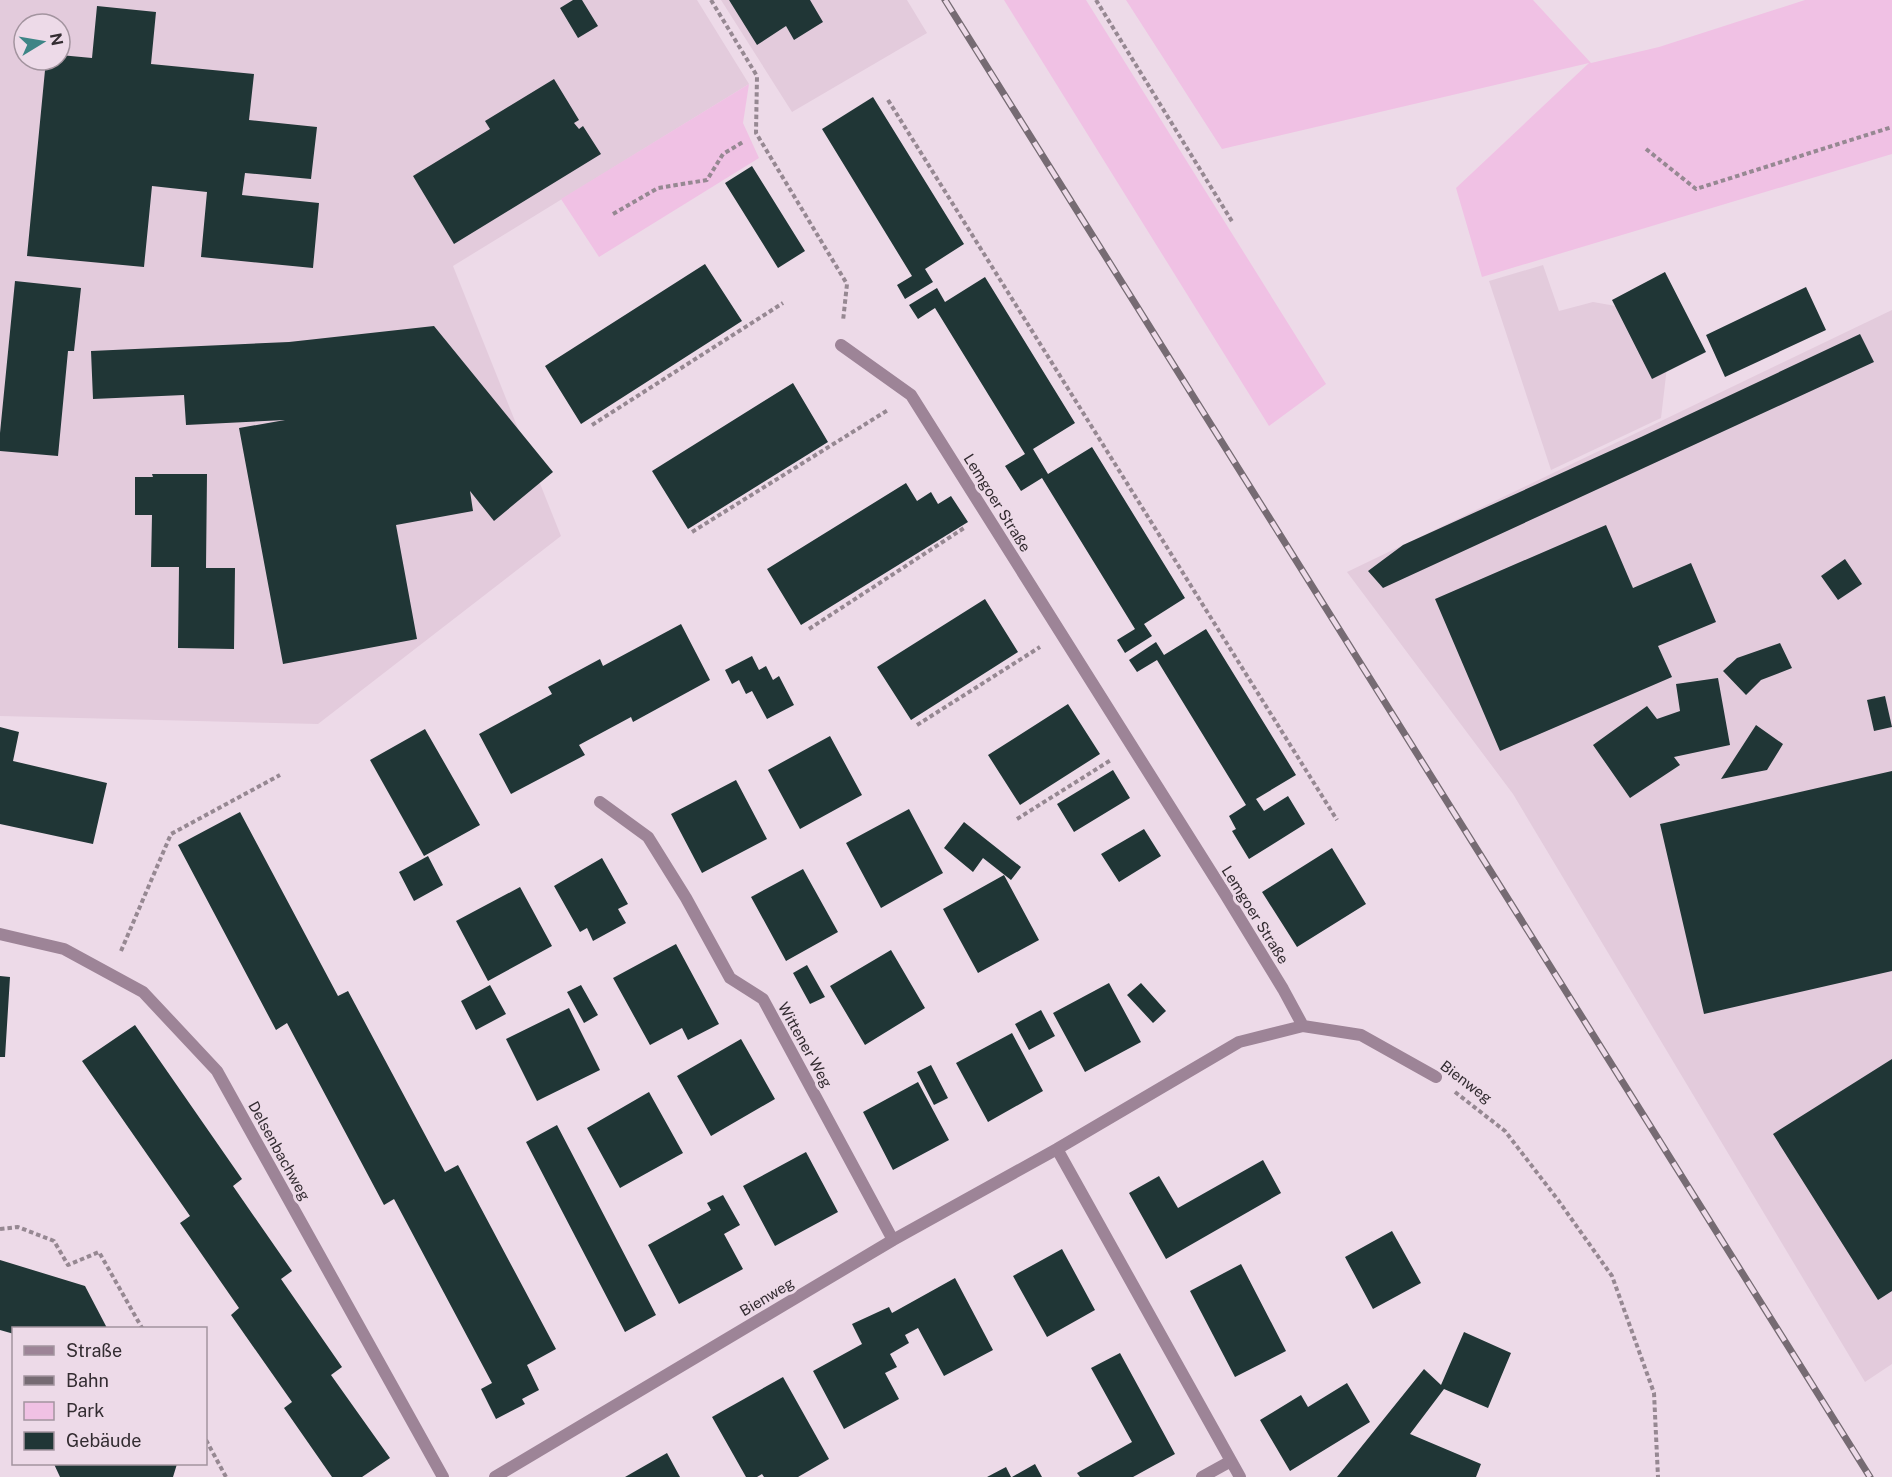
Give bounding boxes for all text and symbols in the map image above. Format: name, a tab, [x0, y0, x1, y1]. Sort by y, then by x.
north arrow	[12, 12, 72, 72]
text: N	[46, 31, 67, 47]
street label: Lemgoer Straße	[960, 451, 1034, 555]
street label: Lemgoer Straße	[1218, 863, 1292, 967]
street label: Wittener Weg	[775, 999, 836, 1090]
street label: Bienweg	[1437, 1057, 1495, 1106]
street label: Delsenbachweg	[245, 1098, 314, 1203]
street label: Bienweg	[737, 1274, 797, 1319]
legend	[12, 1327, 207, 1465]
text: Straße	[66, 1340, 122, 1361]
text: Bahn	[66, 1370, 109, 1391]
text: Park	[66, 1400, 104, 1421]
text: Gebäude	[66, 1430, 141, 1451]

